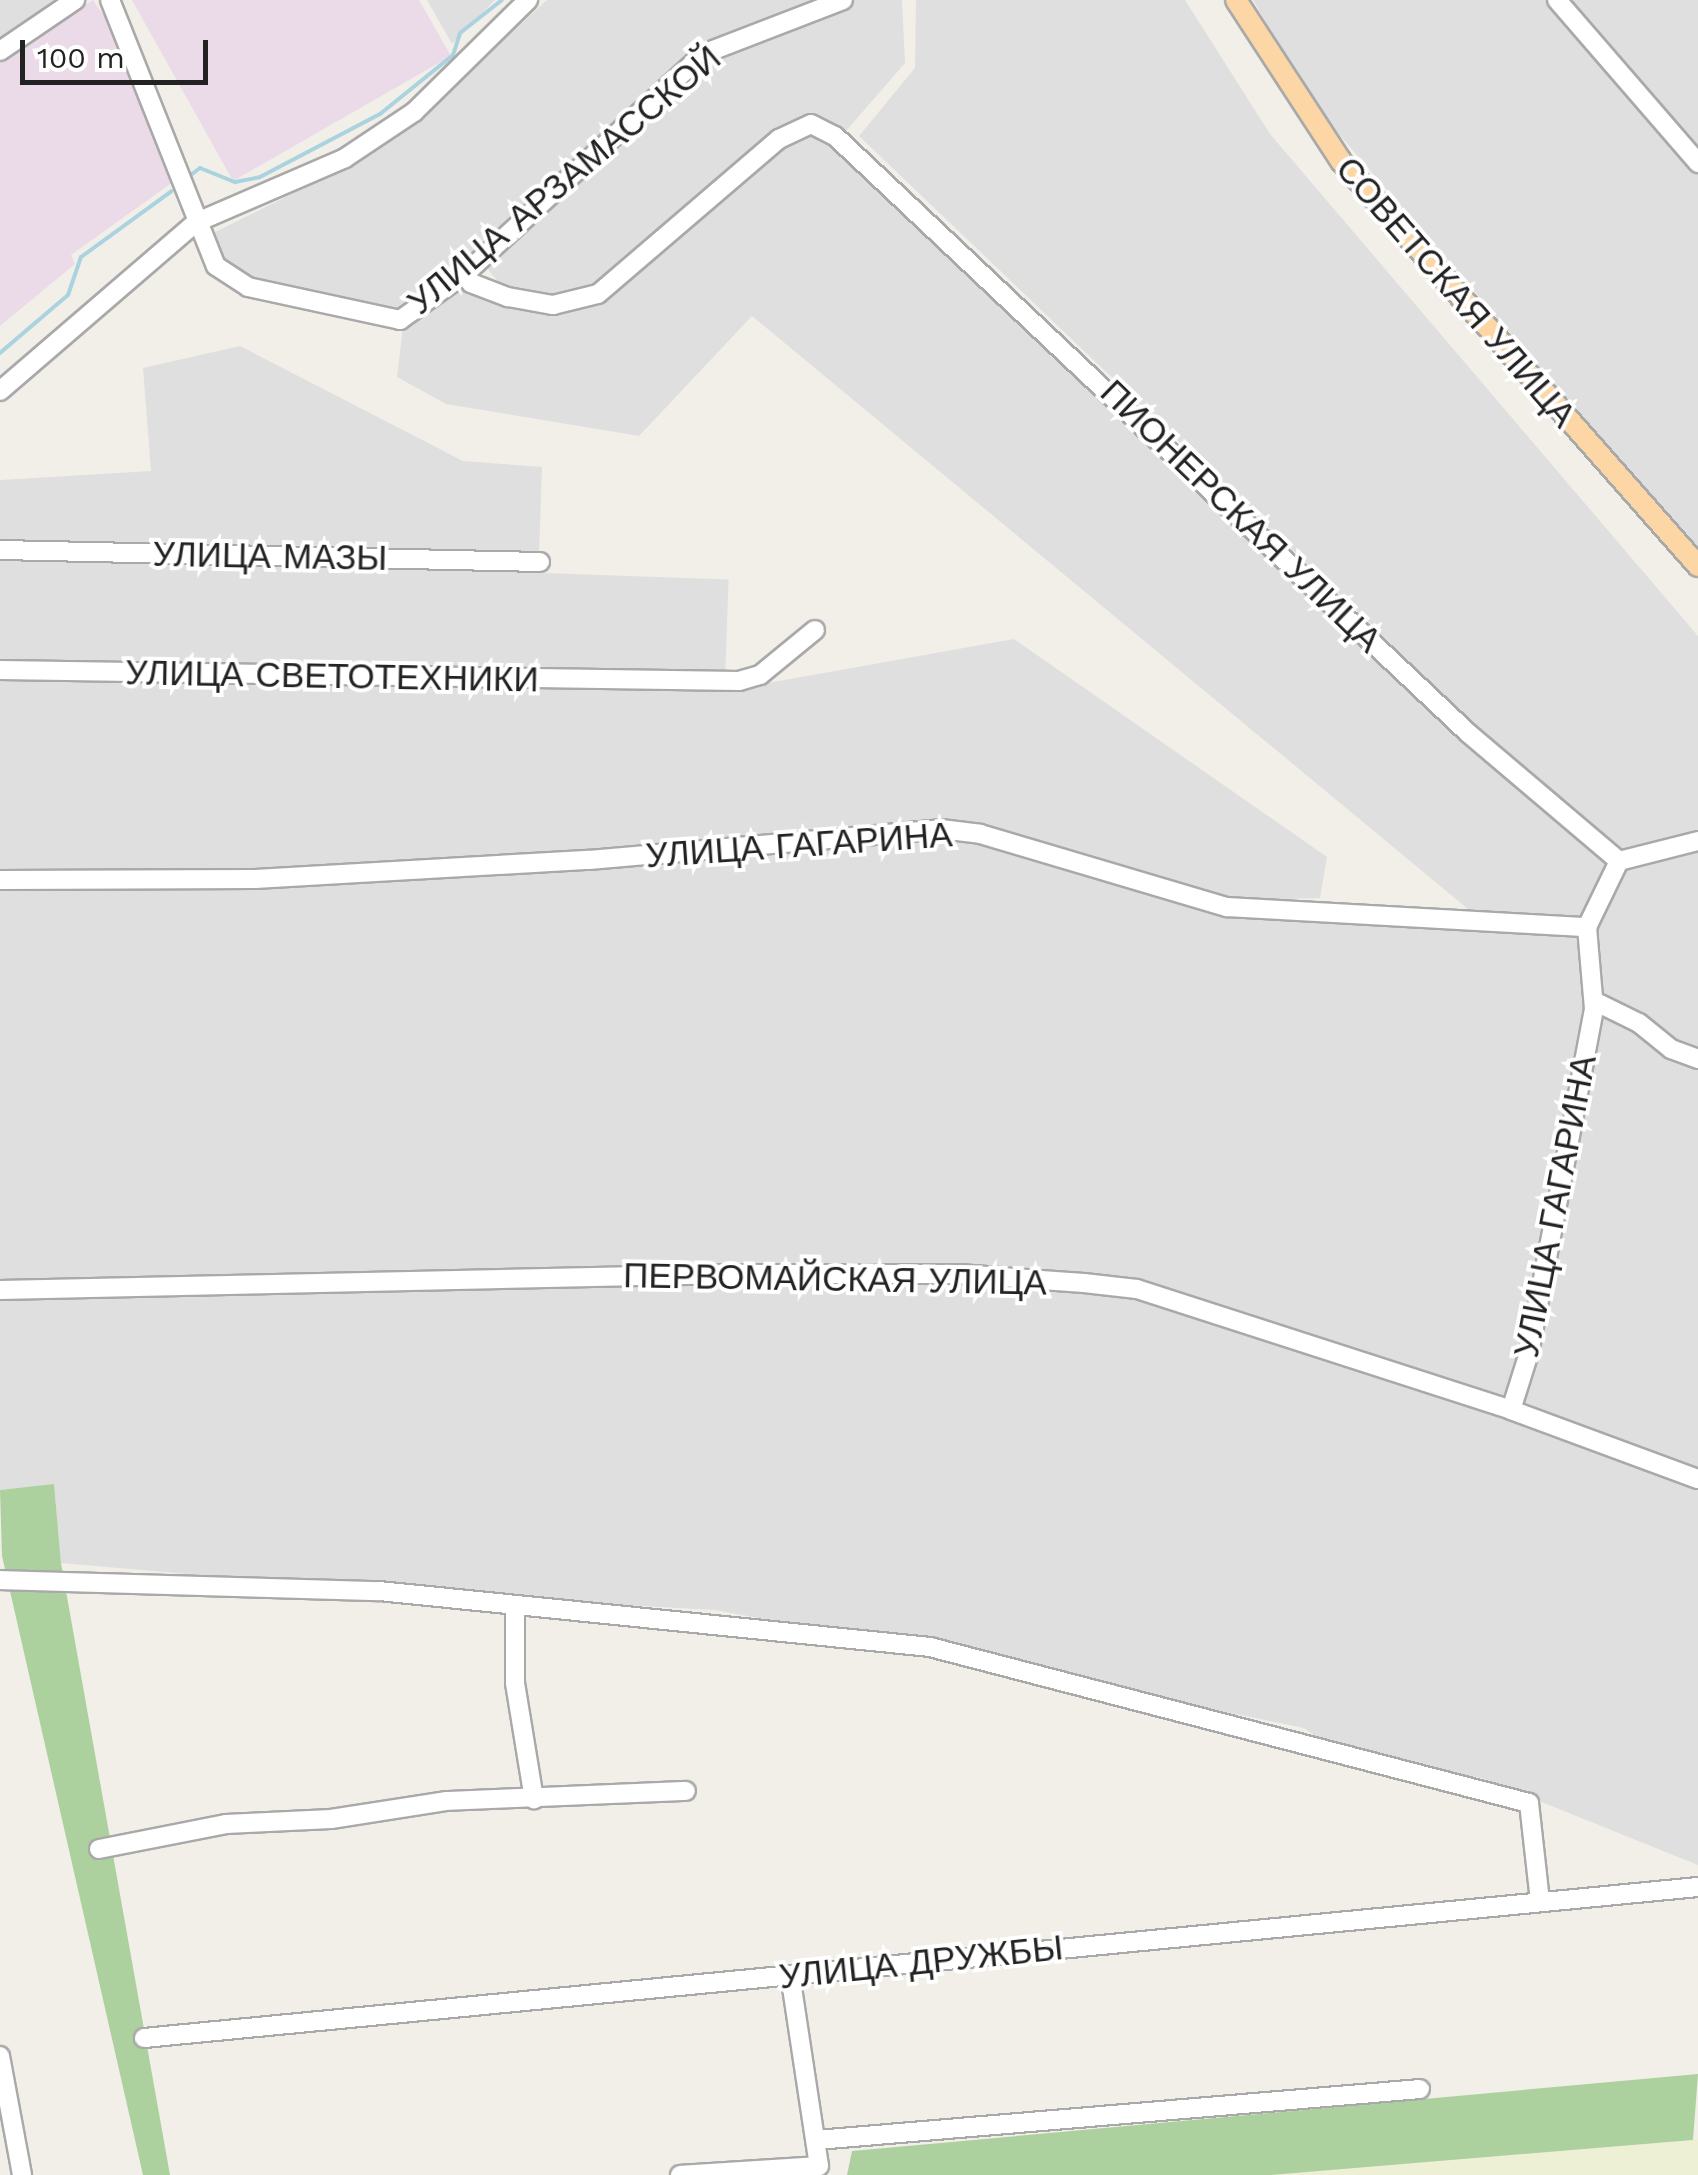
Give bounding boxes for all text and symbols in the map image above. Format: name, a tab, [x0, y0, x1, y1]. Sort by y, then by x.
scale bar	[25, 20, 212, 82]
street label: УЛИЦА АРЗАМАССКОЙ	[399, 37, 729, 323]
text: 100 m	[37, 40, 125, 75]
street label: СОВЕТСКАЯ УЛИЦА	[1327, 148, 1585, 436]
street label: ПИОНЕРСКАЯ УЛИЦА	[1092, 371, 1390, 661]
street label: УЛИЦА МАЗЫ	[152, 533, 388, 579]
street label: УЛИЦА СВЕТОТЕХНИКИ	[125, 651, 539, 701]
street label: УЛИЦА ГАГАРИНА	[644, 813, 954, 877]
street label: УЛИЦА ГАГАРИНА	[1505, 1051, 1605, 1361]
street label: ПЕРВОМАЙСКАЯ УЛИЦА	[623, 1254, 1047, 1304]
street label: УЛИЦА ДРУЖБЫ	[777, 1926, 1065, 1998]

